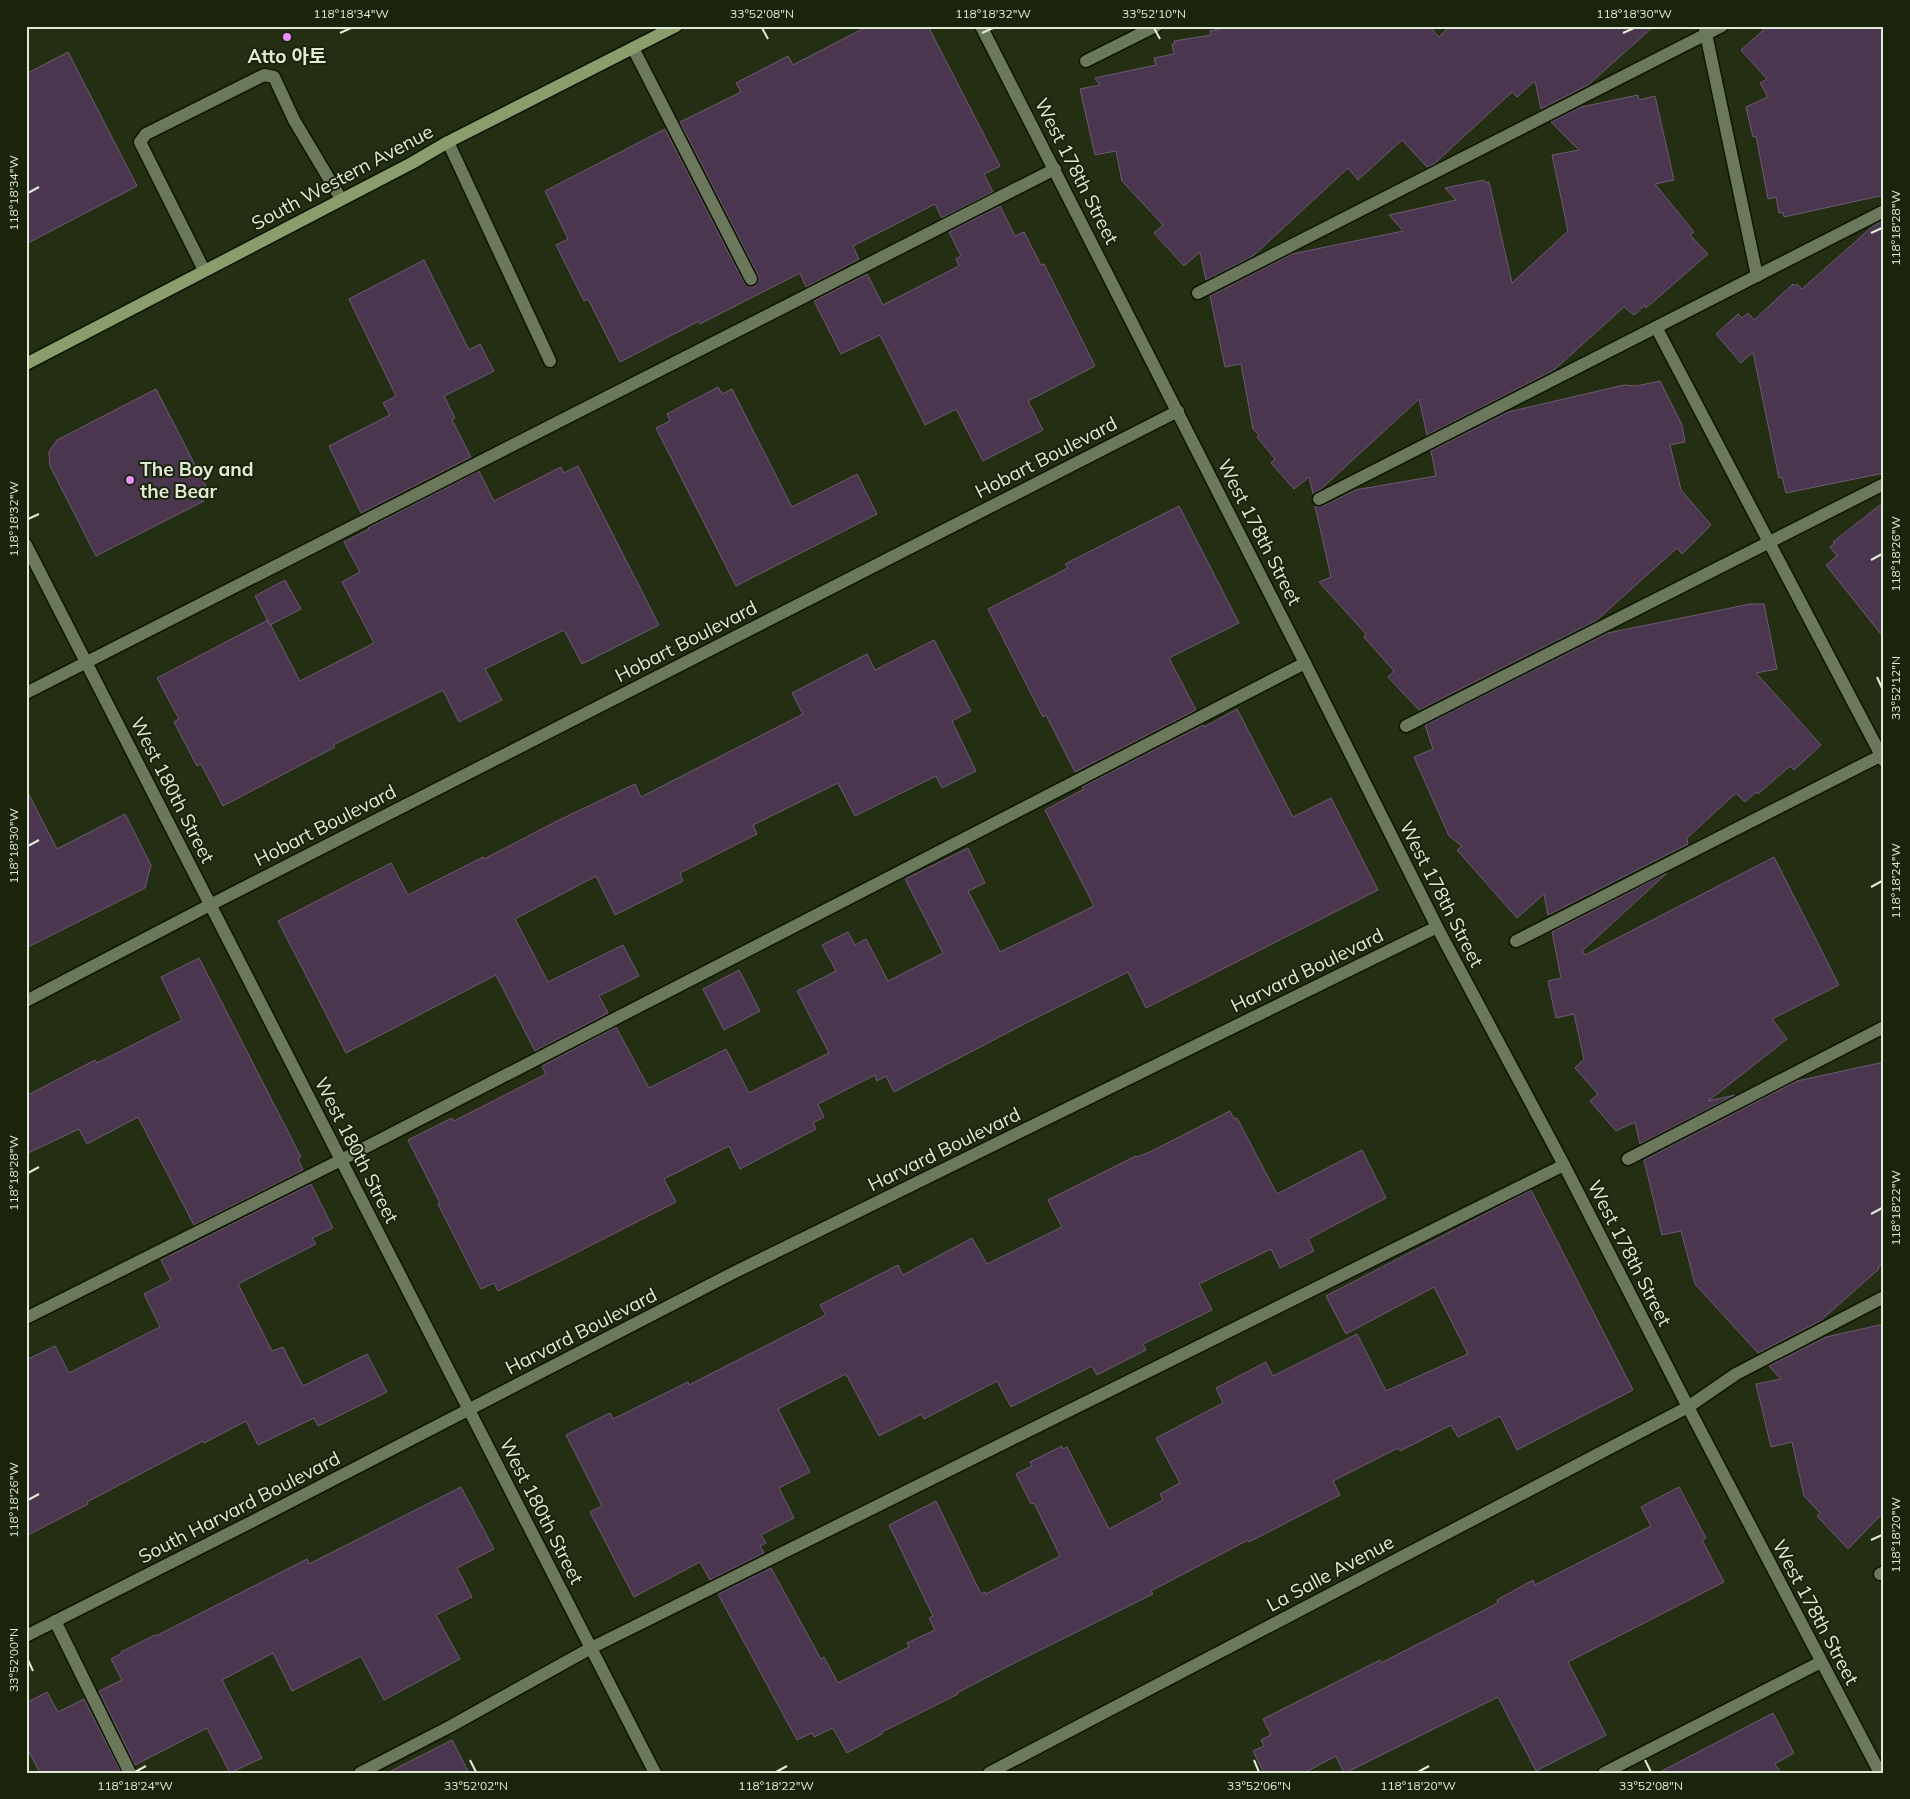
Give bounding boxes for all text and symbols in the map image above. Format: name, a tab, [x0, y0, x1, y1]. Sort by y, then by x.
text: 118°18'34"W	[313, 6, 389, 21]
text: 33°52'08"N	[730, 6, 794, 21]
text: 118°18'32"W	[955, 6, 1031, 21]
text: 33°52'10"N	[1122, 6, 1186, 21]
text: 118°18'30"W	[1596, 6, 1672, 21]
marker: Atto 아토	[281, 31, 293, 43]
place label: Atto 아토	[247, 44, 327, 68]
street label: West 178th Street	[1030, 94, 1124, 248]
street label: South Western Avenue	[247, 119, 437, 235]
text: 118°18'34"W	[6, 155, 21, 231]
text: 118°18'28"W	[1888, 190, 1903, 266]
street label: Hobart Boulevard	[971, 411, 1121, 503]
street label: West 178th Street	[1213, 455, 1307, 609]
place label: The Boy and the Bear	[140, 457, 254, 503]
marker: The Boy and the Bear	[124, 474, 136, 486]
text: 118°18'32"W	[6, 481, 21, 557]
text: 118°18'26"W	[1888, 516, 1903, 592]
street label: Hobart Boulevard	[611, 595, 761, 687]
text: 33°52'12"N	[1888, 656, 1903, 720]
street label: West 180th Street	[126, 713, 220, 867]
street label: Hobart Boulevard	[250, 779, 400, 871]
text: 118°18'30"W	[6, 808, 21, 884]
street label: West 178th Street	[1395, 817, 1489, 971]
text: 118°18'24"W	[1888, 843, 1903, 919]
street label: Harvard Boulevard	[1227, 923, 1387, 1017]
street label: West 180th Street	[310, 1073, 404, 1227]
street label: Harvard Boulevard	[864, 1102, 1024, 1196]
text: 118°18'28"W	[6, 1135, 21, 1211]
text: 118°18'22"W	[1888, 1170, 1903, 1246]
street label: West 178th Street	[1583, 1176, 1677, 1330]
street label: Harvard Boulevard	[501, 1282, 661, 1380]
street label: West 180th Street	[495, 1434, 589, 1588]
street label: South Harvard Boulevard	[134, 1446, 344, 1568]
text: 118°18'26"W	[6, 1462, 21, 1538]
text: 118°18'20"W	[1888, 1497, 1903, 1573]
street label: La Salle Avenue	[1262, 1529, 1398, 1617]
street label: West 178th Street	[1768, 1535, 1864, 1689]
text: 33°52'00"N	[6, 1628, 21, 1692]
text: 118°18'24"W	[97, 1778, 173, 1793]
text: 33°52'02"N	[444, 1778, 508, 1793]
text: 118°18'22"W	[738, 1778, 814, 1793]
text: 33°52'06"N	[1227, 1778, 1291, 1793]
text: 118°18'20"W	[1380, 1778, 1456, 1793]
text: 33°52'08"N	[1619, 1778, 1683, 1793]

